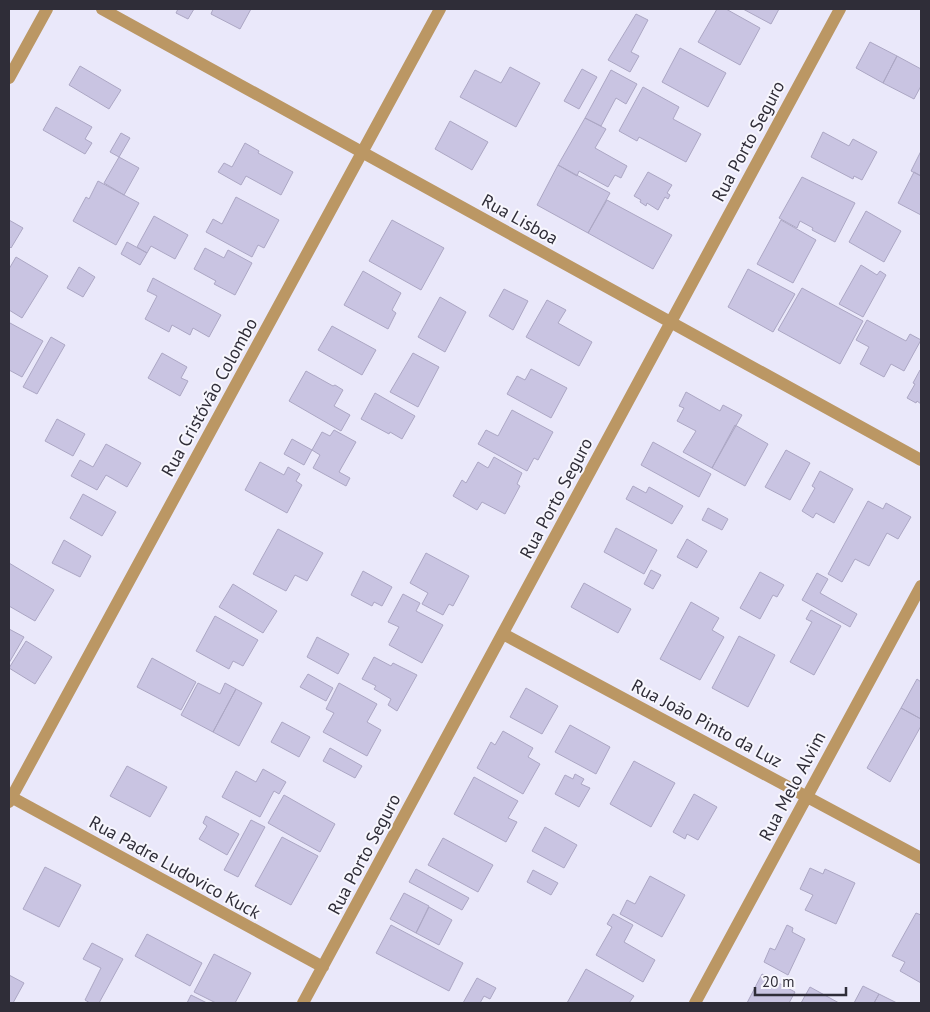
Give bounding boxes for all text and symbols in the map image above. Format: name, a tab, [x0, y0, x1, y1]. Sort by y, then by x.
street label: Rua Porto Seguro	[706, 77, 790, 205]
street label: Rua Lisboa	[478, 189, 562, 249]
street label: Rua Cristóvão Colombo	[156, 314, 262, 480]
street label: Rua Porto Seguro	[514, 434, 598, 562]
street label: Rua João Pinto da Luz	[628, 674, 786, 772]
street label: Rua Melo Alvim	[754, 727, 830, 845]
street label: Rua Porto Seguro	[322, 790, 406, 918]
street label: Rua Padre Ludovico Kuck	[85, 810, 265, 924]
scale bar	[755, 964, 846, 996]
text: 20 m	[762, 972, 795, 991]

